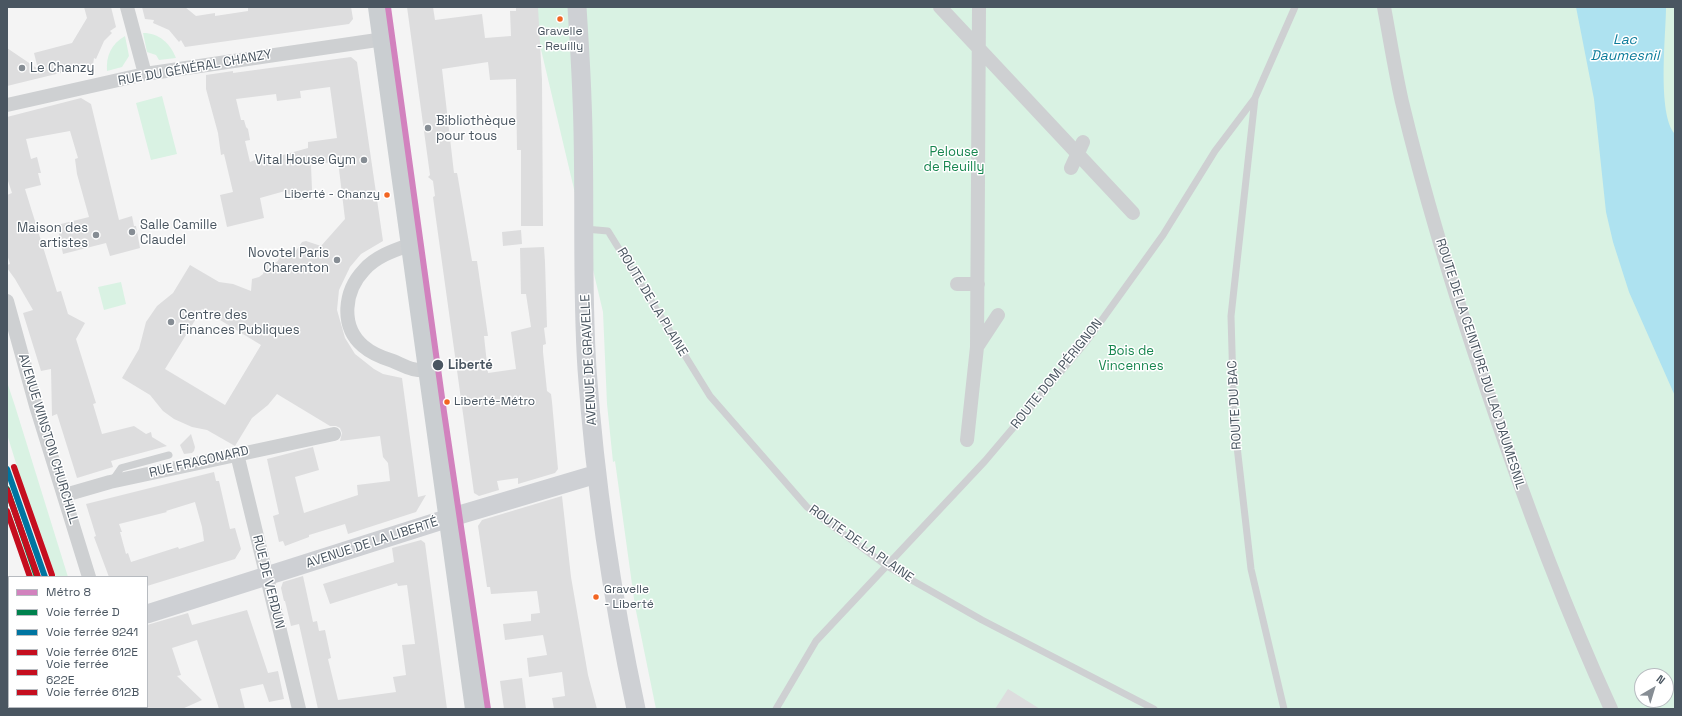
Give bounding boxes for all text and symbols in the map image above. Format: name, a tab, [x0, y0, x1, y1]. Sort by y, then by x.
marker: Gravelle - Reuilly	[555, 14, 565, 24]
place label: Gravelle - Reuilly	[537, 25, 583, 53]
water label: Lac Daumesnil	[1591, 32, 1659, 64]
street label: RUE DU GÉNÉRAL CHANZY	[117, 47, 273, 89]
place label: Le Chanzy	[30, 60, 95, 76]
marker: Le Chanzy	[17, 63, 27, 73]
place label: Bibliothèque pour tous	[436, 113, 516, 144]
marker: Bibliothèque pour tous	[423, 123, 433, 133]
park label: Pelouse de Reuilly	[924, 144, 984, 175]
place label: Vital House Gym	[255, 152, 356, 168]
marker: Vital House Gym	[359, 155, 369, 165]
place label: Liberté - Chanzy	[284, 188, 380, 202]
marker: Liberté - Chanzy	[382, 190, 392, 200]
place label: Salle Camille Claudel	[140, 217, 217, 248]
place label: Maison des artistes	[17, 220, 88, 251]
marker: Salle Camille Claudel	[127, 227, 137, 237]
marker: Maison des artistes	[91, 230, 101, 240]
street label: ROUTE DE LA CEINTURE DU LAC DAUMESNIL	[1432, 237, 1528, 491]
place label: Novotel Paris Charenton	[248, 245, 329, 276]
street label: ROUTE DE LA PLAINE	[613, 245, 691, 359]
marker: Novotel Paris Charenton	[332, 255, 342, 265]
street label: AVENUE DE GRAVELLE	[578, 294, 600, 426]
place label: Centre des Finances Publiques	[179, 307, 300, 338]
street label: ROUTE DOM PÉRIGNON	[1008, 316, 1106, 432]
marker: Centre des Finances Publiques	[166, 317, 176, 327]
park label: Bois de Vincennes	[1098, 343, 1164, 374]
street label: AVENUE WINSTON CHURCHILL	[15, 352, 81, 526]
place label: Liberté	[448, 357, 493, 373]
marker: Liberté	[431, 358, 445, 372]
street label: ROUTE DU BAC	[1225, 360, 1245, 450]
place label: Liberté-Métro	[454, 395, 535, 409]
marker: Liberté-Métro	[442, 397, 452, 407]
street label: RUE FRAGONARD	[148, 443, 250, 481]
street label: ROUTE DE LA PLAINE	[806, 502, 916, 586]
street label: AVENUE DE LA LIBERTÉ	[304, 514, 440, 572]
street label: RUE DE VERDUN	[249, 533, 287, 631]
legend	[8, 576, 148, 708]
place label: Gravelle - Liberté	[604, 583, 654, 611]
text: Métro 8	[46, 584, 91, 600]
marker: Gravelle - Liberté	[591, 592, 601, 602]
text: Voie ferrée D	[46, 604, 120, 620]
text: Voie ferrée 9241	[46, 624, 138, 640]
text: Voie ferrée 612E	[46, 644, 138, 660]
text: Voie ferrée 622E	[46, 656, 109, 688]
north arrow	[1634, 668, 1674, 708]
text: N	[1654, 672, 1668, 687]
text: Voie ferrée 612B	[46, 684, 139, 700]

